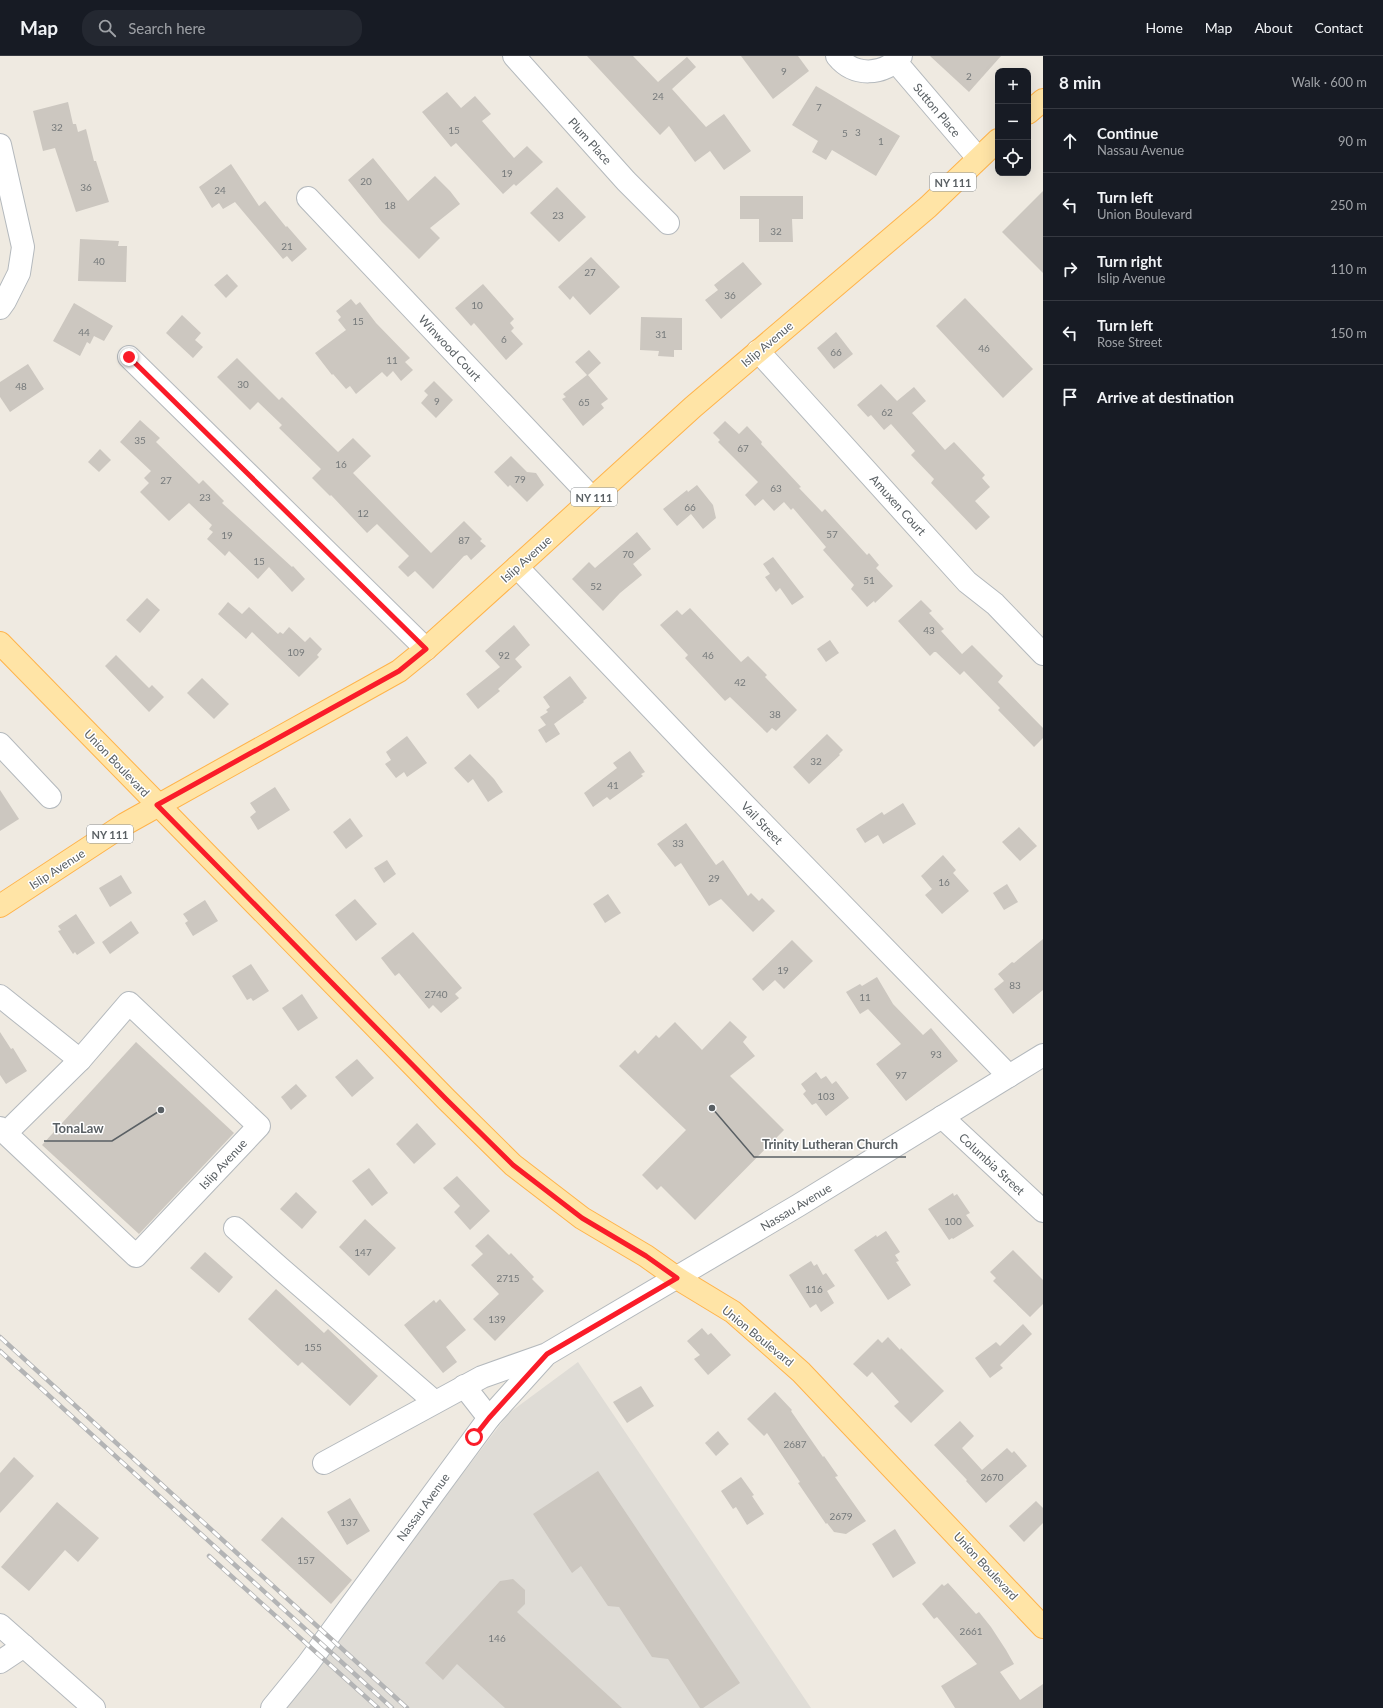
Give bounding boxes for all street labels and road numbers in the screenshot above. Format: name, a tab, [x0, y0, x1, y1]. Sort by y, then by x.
street label: Sutton Place	[910, 80, 964, 140]
street label: Plum Place	[565, 115, 615, 167]
road number: NY 111	[930, 173, 976, 191]
street label: Winwood Court	[416, 312, 485, 385]
street label: Islip Avenue	[738, 318, 796, 370]
street label: Amuxen Court	[867, 472, 930, 539]
road number: NY 111	[571, 488, 617, 506]
street label: Islip Avenue	[497, 532, 555, 586]
street label: Union Boulevard	[81, 726, 153, 800]
street label: Vail Street	[738, 799, 786, 848]
road number: NY 111	[87, 825, 133, 843]
street label: Islip Avenue	[26, 845, 88, 893]
street label: Columbia Street	[956, 1130, 1028, 1199]
street label: Islip Avenue	[196, 1136, 250, 1192]
street label: Nassau Avenue	[758, 1180, 834, 1234]
street label: Union Boulevard	[719, 1303, 797, 1369]
street label: Nassau Avenue	[393, 1470, 453, 1544]
street label: Union Boulevard	[951, 1529, 1021, 1603]

